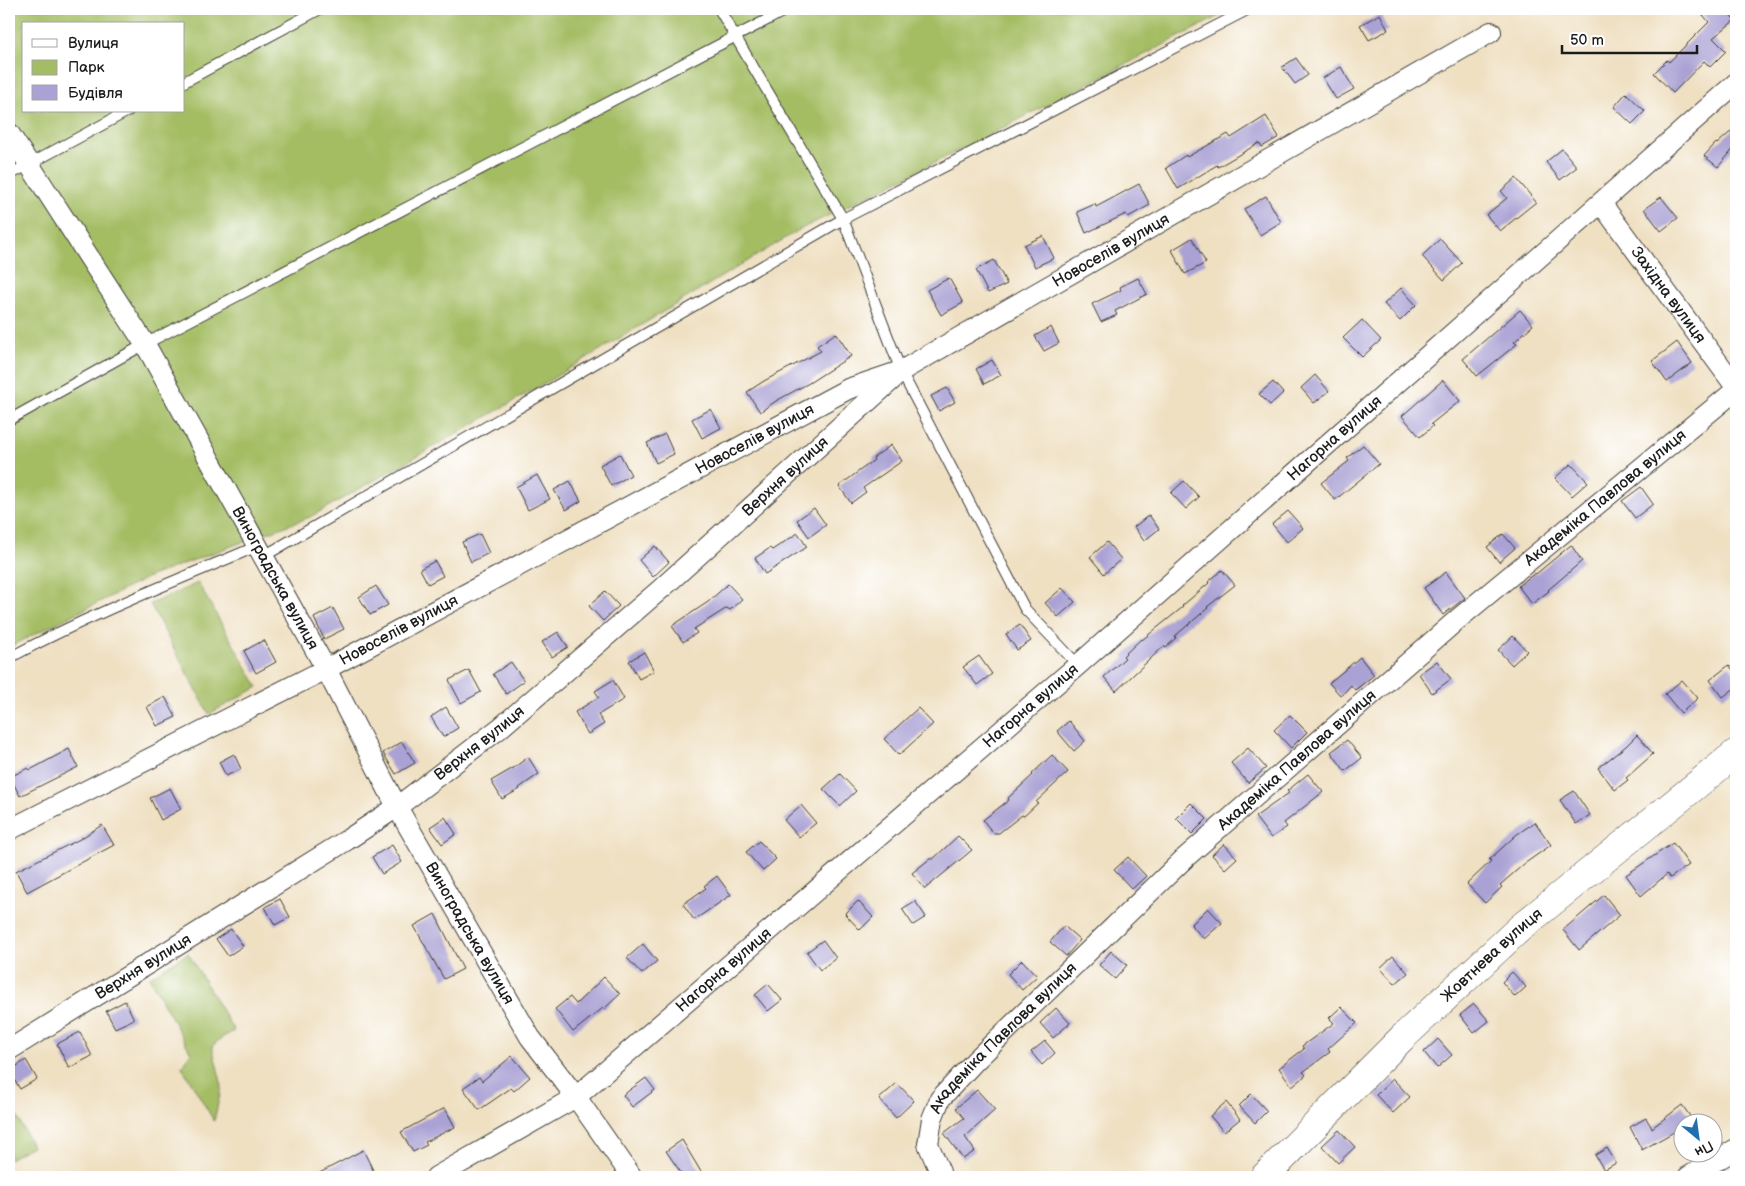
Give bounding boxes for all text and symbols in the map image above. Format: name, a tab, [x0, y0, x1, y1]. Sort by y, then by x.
legend	[22, 22, 185, 112]
scale bar	[1562, 22, 1698, 54]
text: 50 m	[1570, 31, 1604, 50]
text: Вулиця	[68, 34, 119, 53]
text: Парк	[68, 58, 105, 77]
text: Будівля	[68, 84, 123, 103]
street label: Новоселів вулиця	[1049, 209, 1173, 291]
street label: Західна вулиця	[1627, 243, 1710, 347]
street label: Нагорна вулиця	[1283, 391, 1386, 485]
street label: Новоселів вулиця	[692, 400, 817, 479]
street label: Академіка Павлова вулиця	[1520, 425, 1690, 571]
street label: Верхня вулиця	[738, 432, 832, 520]
street label: Виноградська вулиця	[228, 503, 323, 653]
street label: Новоселів вулиця	[336, 590, 461, 669]
street label: Нагорна вулиця	[979, 660, 1082, 752]
street label: Академіка Павлова вулиця	[1213, 686, 1380, 835]
street label: Верхня вулиця	[430, 702, 528, 784]
street label: Виноградська вулиця	[421, 859, 519, 1008]
street label: Жовтнева вулиця	[1437, 904, 1546, 1006]
street label: Нагорна вулиця	[672, 924, 775, 1016]
street label: Верхня вулиця	[92, 930, 195, 1004]
street label: Академіка Павлова вулиця	[925, 958, 1081, 1117]
north arrow	[1672, 1114, 1722, 1164]
text: Пн	[1692, 1137, 1716, 1161]

